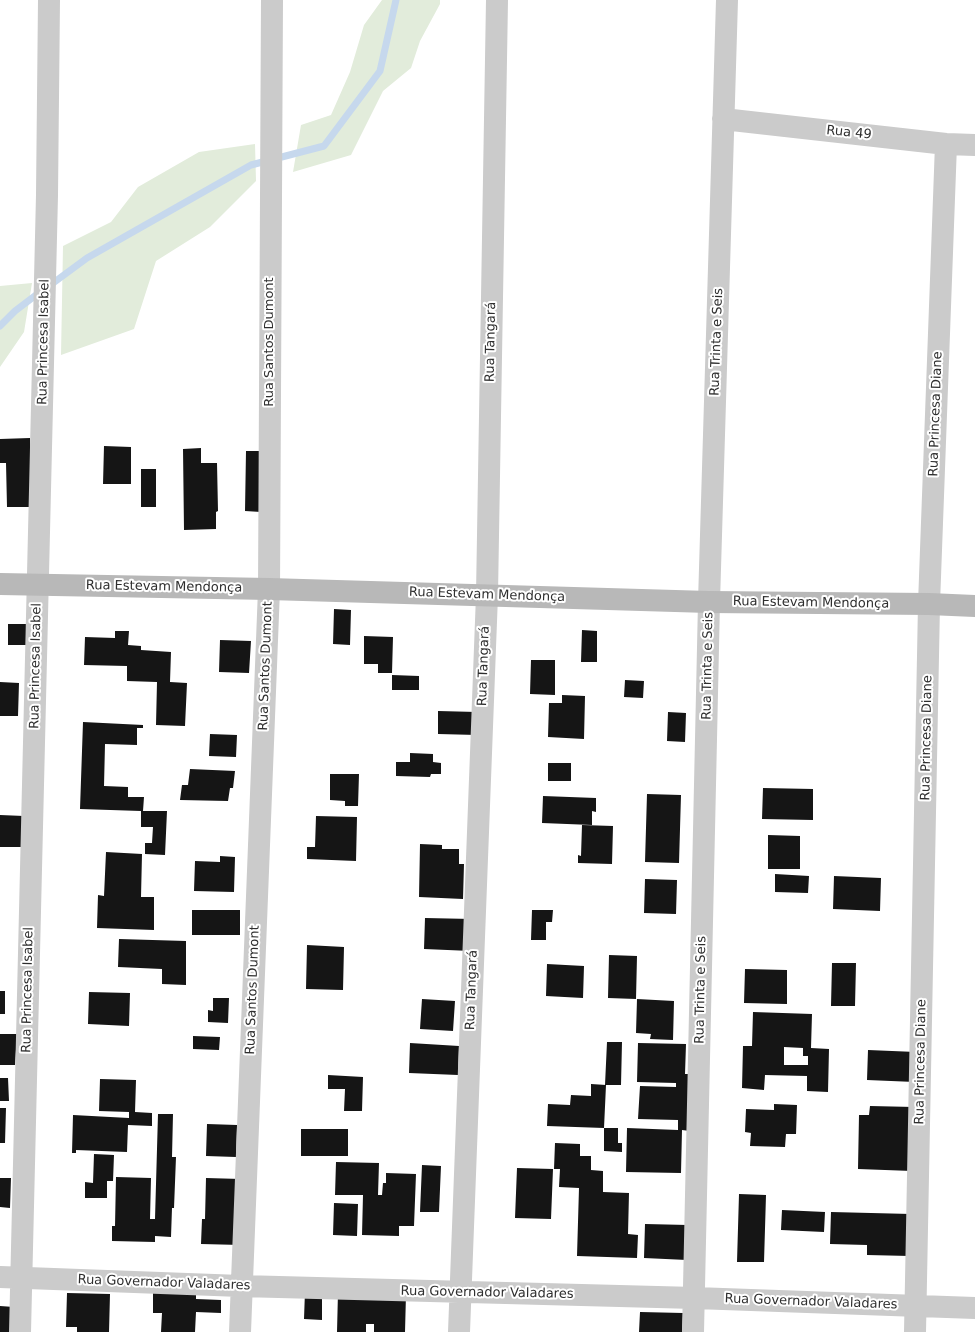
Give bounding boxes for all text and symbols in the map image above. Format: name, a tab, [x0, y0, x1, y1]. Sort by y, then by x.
street label: Rua 49	[826, 123, 872, 143]
street label: Rua Santos Dumont	[262, 277, 278, 407]
street label: Rua Princesa Isabel	[35, 279, 53, 405]
street label: Rua Trinta e Seis	[707, 288, 727, 396]
street label: Rua Tangará	[483, 302, 499, 382]
street label: Rua Princesa Diane	[926, 351, 946, 477]
street label: Rua Estevam Mendonça	[86, 578, 242, 596]
street label: Rua Estevam Mendonça	[409, 584, 565, 606]
street label: Rua Estevam Mendonça	[733, 594, 889, 612]
street label: Rua Santos Dumont	[256, 601, 276, 731]
street label: Rua Princesa Isabel	[27, 603, 45, 729]
street label: Rua Trinta e Seis	[699, 612, 717, 720]
street label: Rua Tangará	[475, 626, 493, 706]
street label: Rua Princesa Diane	[918, 675, 936, 801]
street label: Rua Santos Dumont	[243, 925, 263, 1055]
street label: Rua Princesa Isabel	[19, 927, 37, 1053]
street label: Rua Trinta e Seis	[692, 936, 710, 1044]
street label: Rua Tangará	[463, 950, 481, 1030]
street label: Rua Princesa Diane	[912, 999, 930, 1125]
street label: Rua Governador Valadares	[77, 1272, 251, 1294]
street label: Rua Governador Valadares	[400, 1284, 574, 1302]
street label: Rua Governador Valadares	[724, 1291, 898, 1313]

